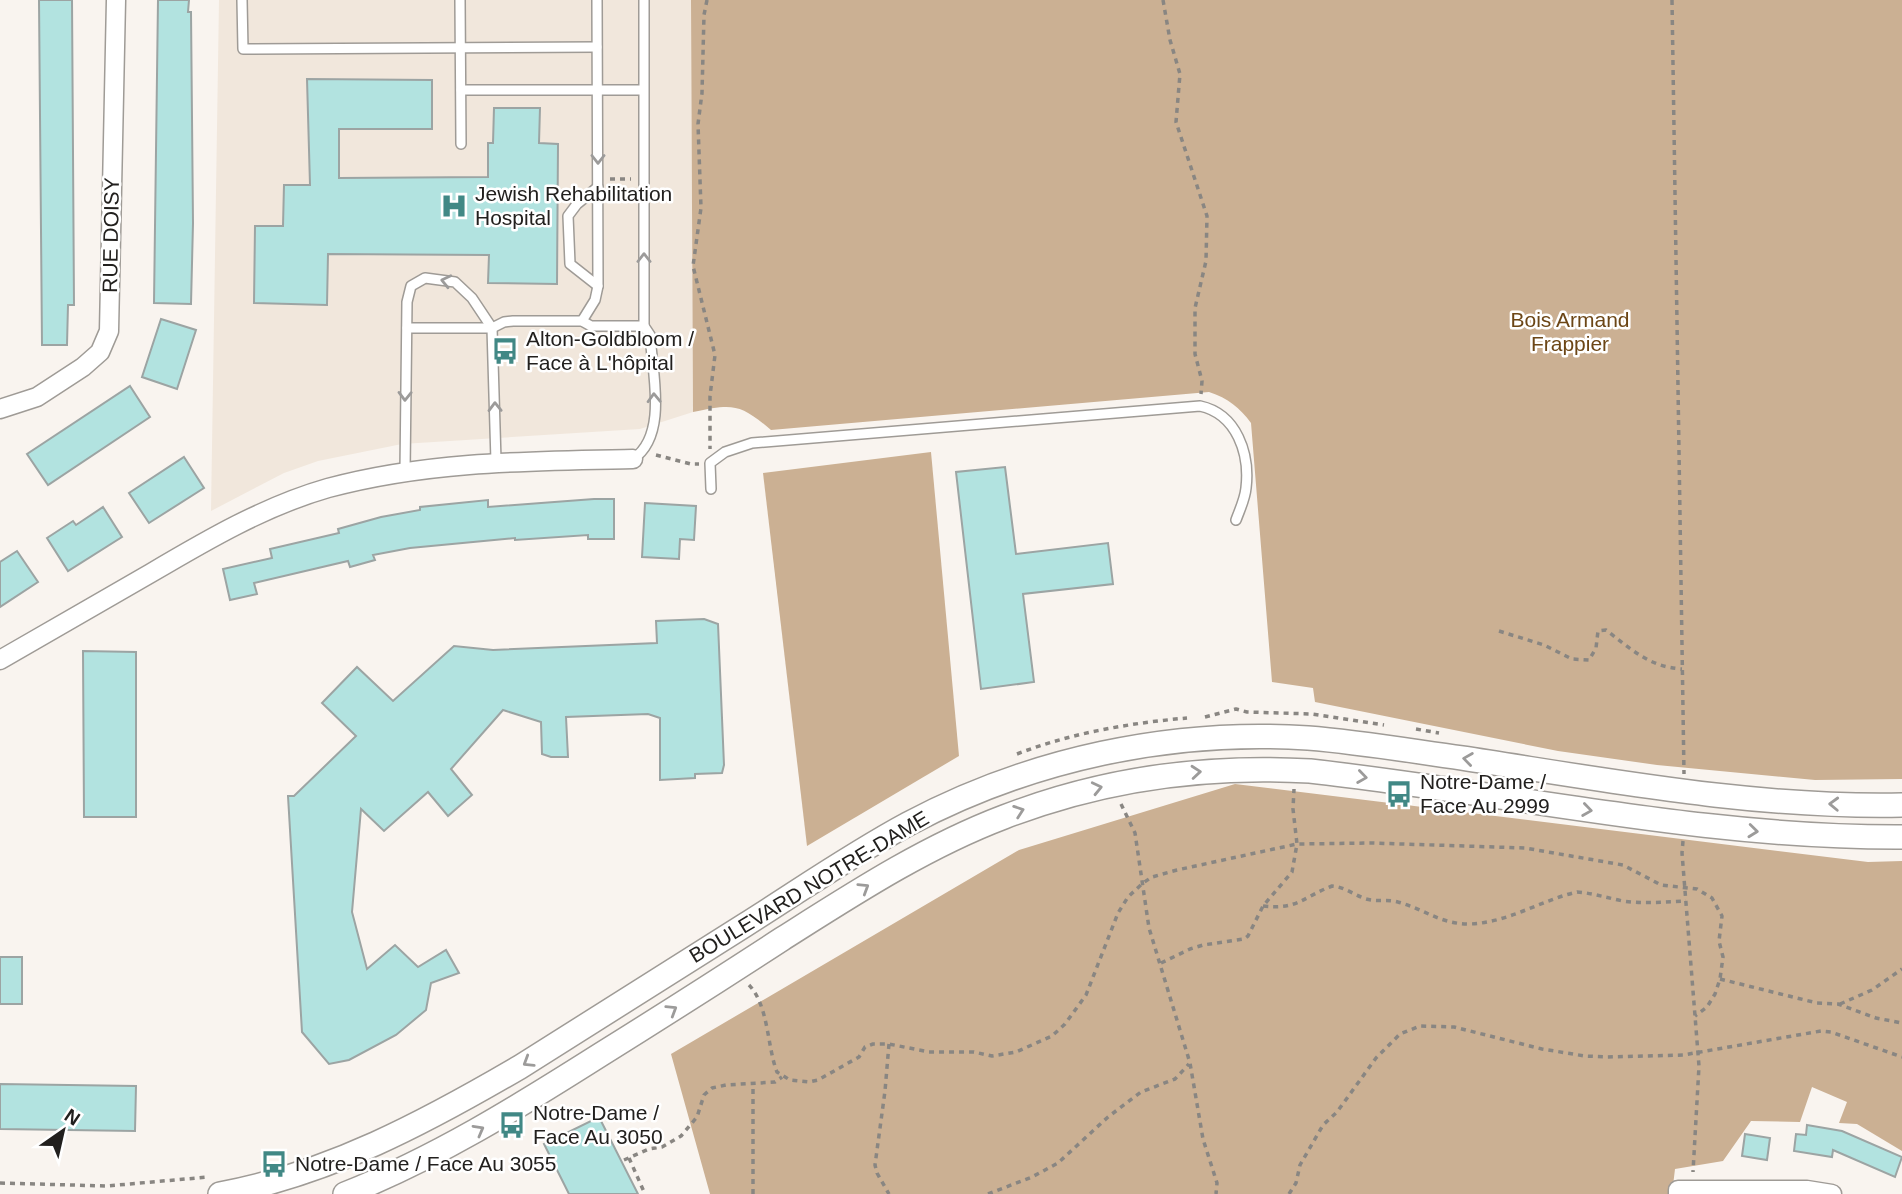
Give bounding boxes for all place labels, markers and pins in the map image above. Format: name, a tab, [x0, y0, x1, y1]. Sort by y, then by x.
place label: Jewish Rehabilitation Hospital	[475, 182, 672, 229]
hospital icon: Jewish Rehabilitation Hospital	[439, 191, 469, 221]
place label: Alton-Goldbloom / Face à L'hôpital	[526, 327, 694, 374]
bus stop icon: Alton-Goldbloom / Face à L'hôpital	[490, 336, 520, 366]
place label: Notre-Dame / Face Au 2999	[1420, 770, 1550, 817]
bus stop icon: Notre-Dame / Face Au 2999	[1384, 779, 1414, 809]
place label: Notre-Dame / Face Au 3050	[533, 1101, 663, 1148]
bus stop icon: Notre-Dame / Face Au 3050	[497, 1110, 527, 1140]
bus stop icon: Notre-Dame / Face Au 3055	[259, 1149, 289, 1179]
place label: Notre-Dame / Face Au 3055	[295, 1152, 556, 1175]

